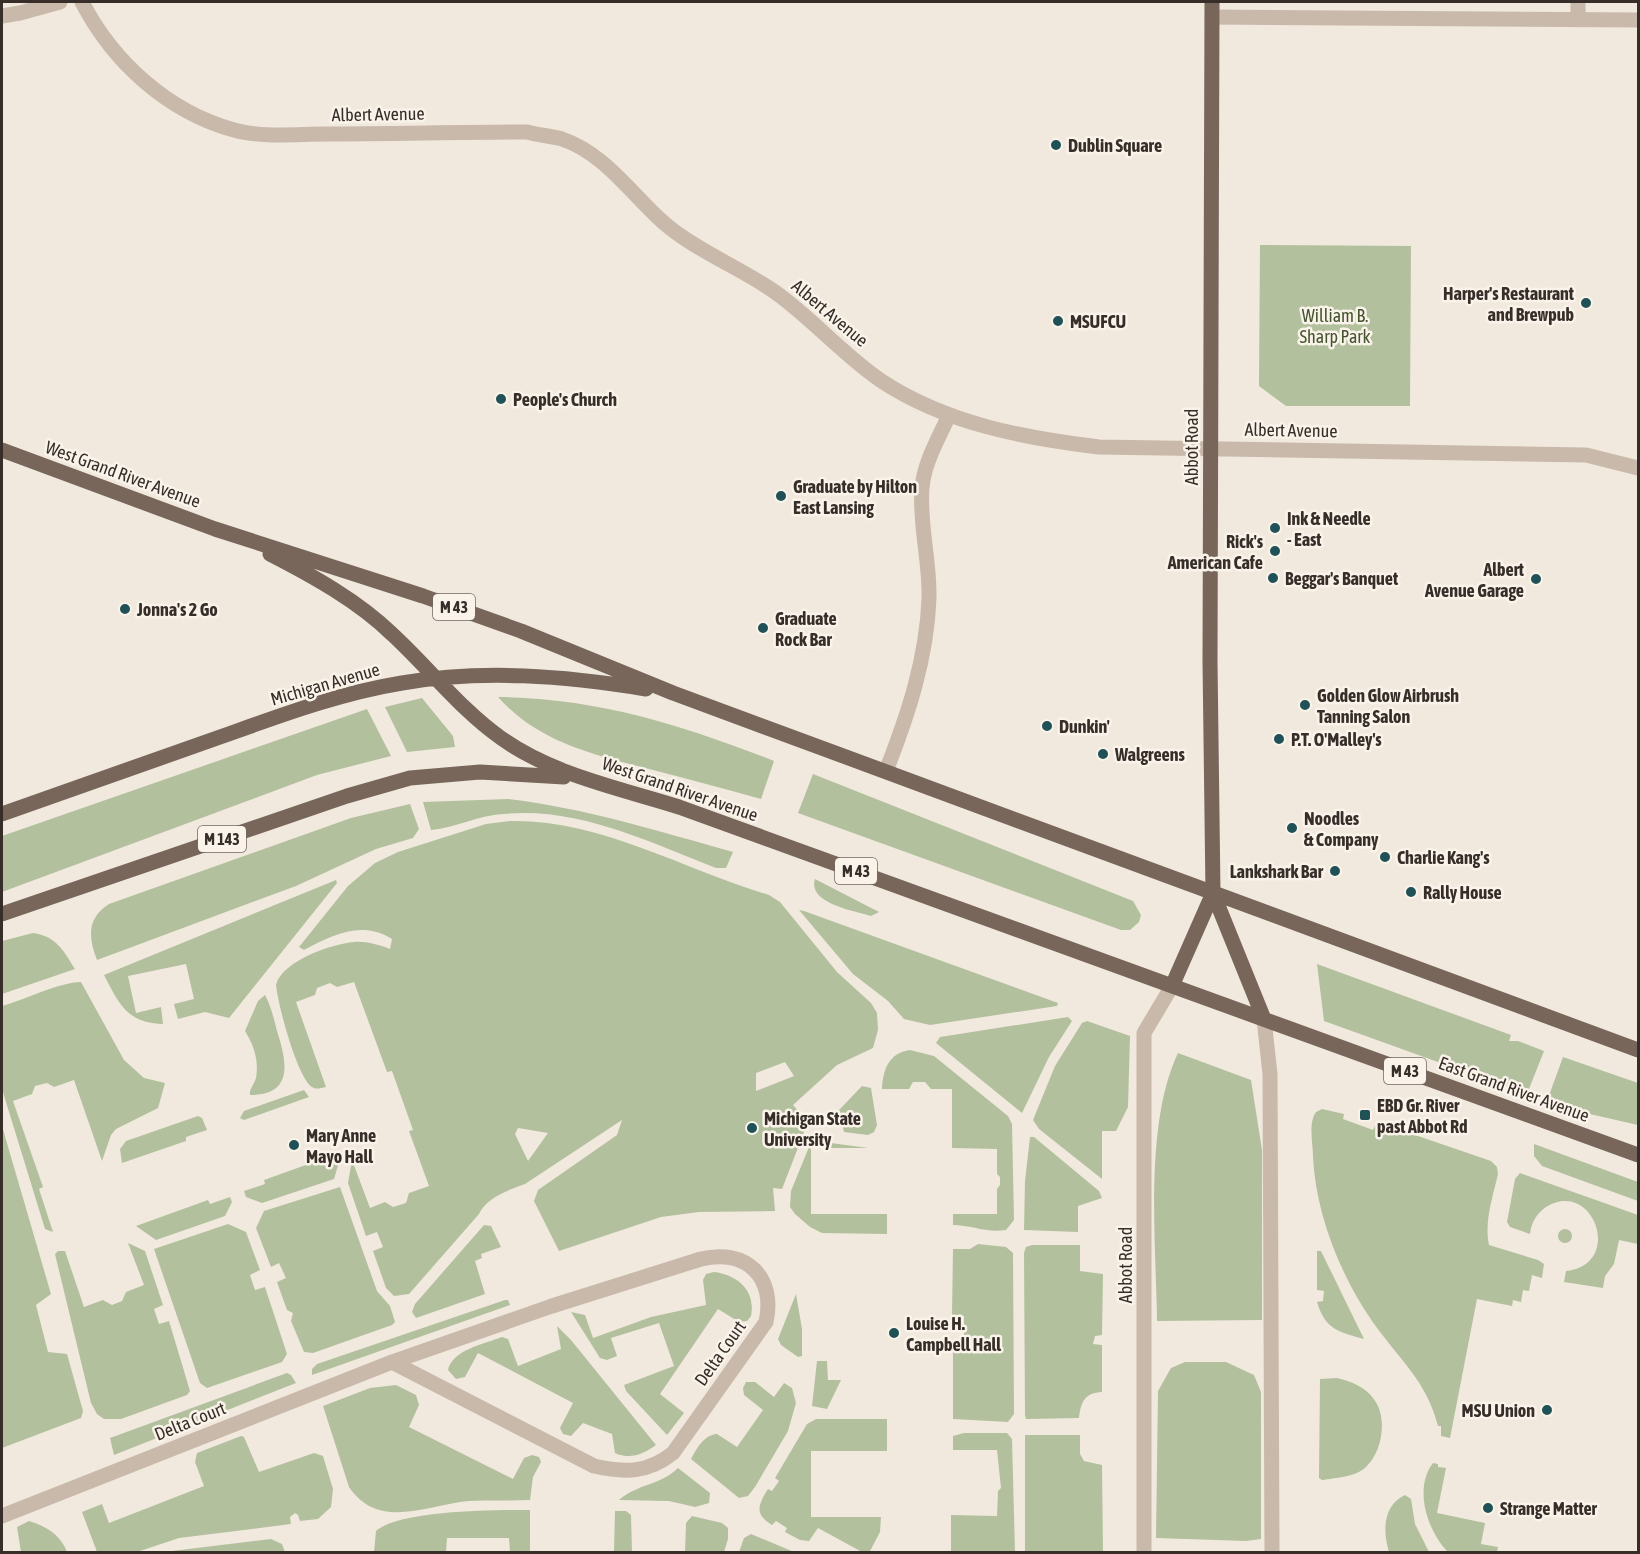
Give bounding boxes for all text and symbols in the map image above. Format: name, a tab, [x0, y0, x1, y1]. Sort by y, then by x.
street label: Albert Avenue	[331, 103, 425, 125]
place label: Dublin Square	[1068, 135, 1162, 156]
marker: Dublin Square	[1049, 138, 1063, 152]
street label: Albert Avenue	[788, 275, 872, 351]
place label: Harper's Restaurant and Brewpub	[1443, 283, 1575, 325]
marker: Harper's Restaurant and Brewpub	[1579, 296, 1593, 310]
park label: William B. Sharp Park	[1299, 305, 1371, 347]
place label: MSUFCU	[1070, 311, 1126, 332]
marker: MSUFCU	[1051, 314, 1065, 328]
place label: People's Church	[513, 389, 617, 410]
marker: People's Church	[494, 392, 508, 406]
street label: Abbot Road	[1181, 409, 1202, 485]
street label: Albert Avenue	[1244, 419, 1338, 441]
street label: West Grand River Avenue	[43, 436, 203, 512]
place label: Graduate by Hilton East Lansing	[793, 476, 917, 518]
marker: Graduate by Hilton East Lansing	[774, 489, 788, 503]
place label: Ink & Needle - East	[1287, 508, 1371, 550]
marker: Ink & Needle - East	[1268, 521, 1282, 535]
place label: Rick's American Cafe	[1167, 531, 1264, 573]
marker: Rick's American Cafe	[1268, 544, 1282, 558]
place label: Albert Avenue Garage	[1424, 559, 1525, 601]
place label: Beggar's Banquet	[1285, 568, 1399, 589]
marker: Beggar's Banquet	[1266, 571, 1280, 585]
marker: Albert Avenue Garage	[1529, 572, 1543, 586]
road number: M 43	[433, 594, 475, 620]
place label: Jonna's 2 Go	[136, 599, 218, 620]
marker: Jonna's 2 Go	[118, 602, 132, 616]
place label: Graduate Rock Bar	[775, 608, 837, 650]
marker: Graduate Rock Bar	[756, 621, 770, 635]
street label: Michigan Avenue	[268, 658, 382, 710]
place label: Golden Glow Airbrush Tanning Salon	[1317, 685, 1459, 727]
marker: Golden Glow Airbrush Tanning Salon	[1298, 698, 1312, 712]
place label: Dunkin'	[1059, 716, 1110, 737]
marker: Dunkin'	[1040, 719, 1054, 733]
place label: P.T. O'Malley's	[1291, 729, 1382, 750]
marker: P.T. O'Malley's	[1272, 732, 1286, 746]
place label: Walgreens	[1114, 744, 1185, 765]
marker: Walgreens	[1096, 747, 1110, 761]
street label: West Grand River Avenue	[599, 752, 761, 826]
place label: Noodles & Company	[1304, 808, 1379, 850]
marker: Noodles & Company	[1285, 821, 1299, 835]
road number: M 143	[198, 826, 246, 852]
place label: Charlie Kang's	[1397, 847, 1490, 868]
marker: Charlie Kang's	[1378, 850, 1392, 864]
road number: M 43	[835, 858, 877, 884]
place label: Lankshark Bar	[1230, 861, 1324, 882]
marker: Lankshark Bar	[1328, 864, 1342, 878]
place label: Rally House	[1423, 882, 1502, 903]
marker: Rally House	[1404, 885, 1418, 899]
street label: East Grand River Avenue	[1436, 1052, 1592, 1126]
road number: M 43	[1384, 1058, 1426, 1084]
place label: EBD Gr. River past Abbot Rd	[1377, 1095, 1467, 1137]
place label: Michigan State University	[764, 1108, 861, 1150]
marker: EBD Gr. River past Abbot Rd	[1358, 1108, 1372, 1122]
marker: Michigan State University	[745, 1121, 759, 1135]
place label: Mary Anne Mayo Hall	[306, 1125, 376, 1167]
marker: Mary Anne Mayo Hall	[287, 1138, 301, 1152]
street label: Abbot Road	[1115, 1227, 1136, 1303]
place label: Louise H. Campbell Hall	[906, 1313, 1001, 1355]
street label: Delta Court	[690, 1316, 750, 1390]
marker: Louise H. Campbell Hall	[887, 1326, 901, 1340]
street label: Delta Court	[151, 1397, 229, 1445]
place label: MSU Union	[1462, 1400, 1535, 1421]
marker: MSU Union	[1540, 1403, 1554, 1417]
place label: Strange Matter	[1500, 1498, 1598, 1519]
marker: Strange Matter	[1481, 1501, 1495, 1515]

